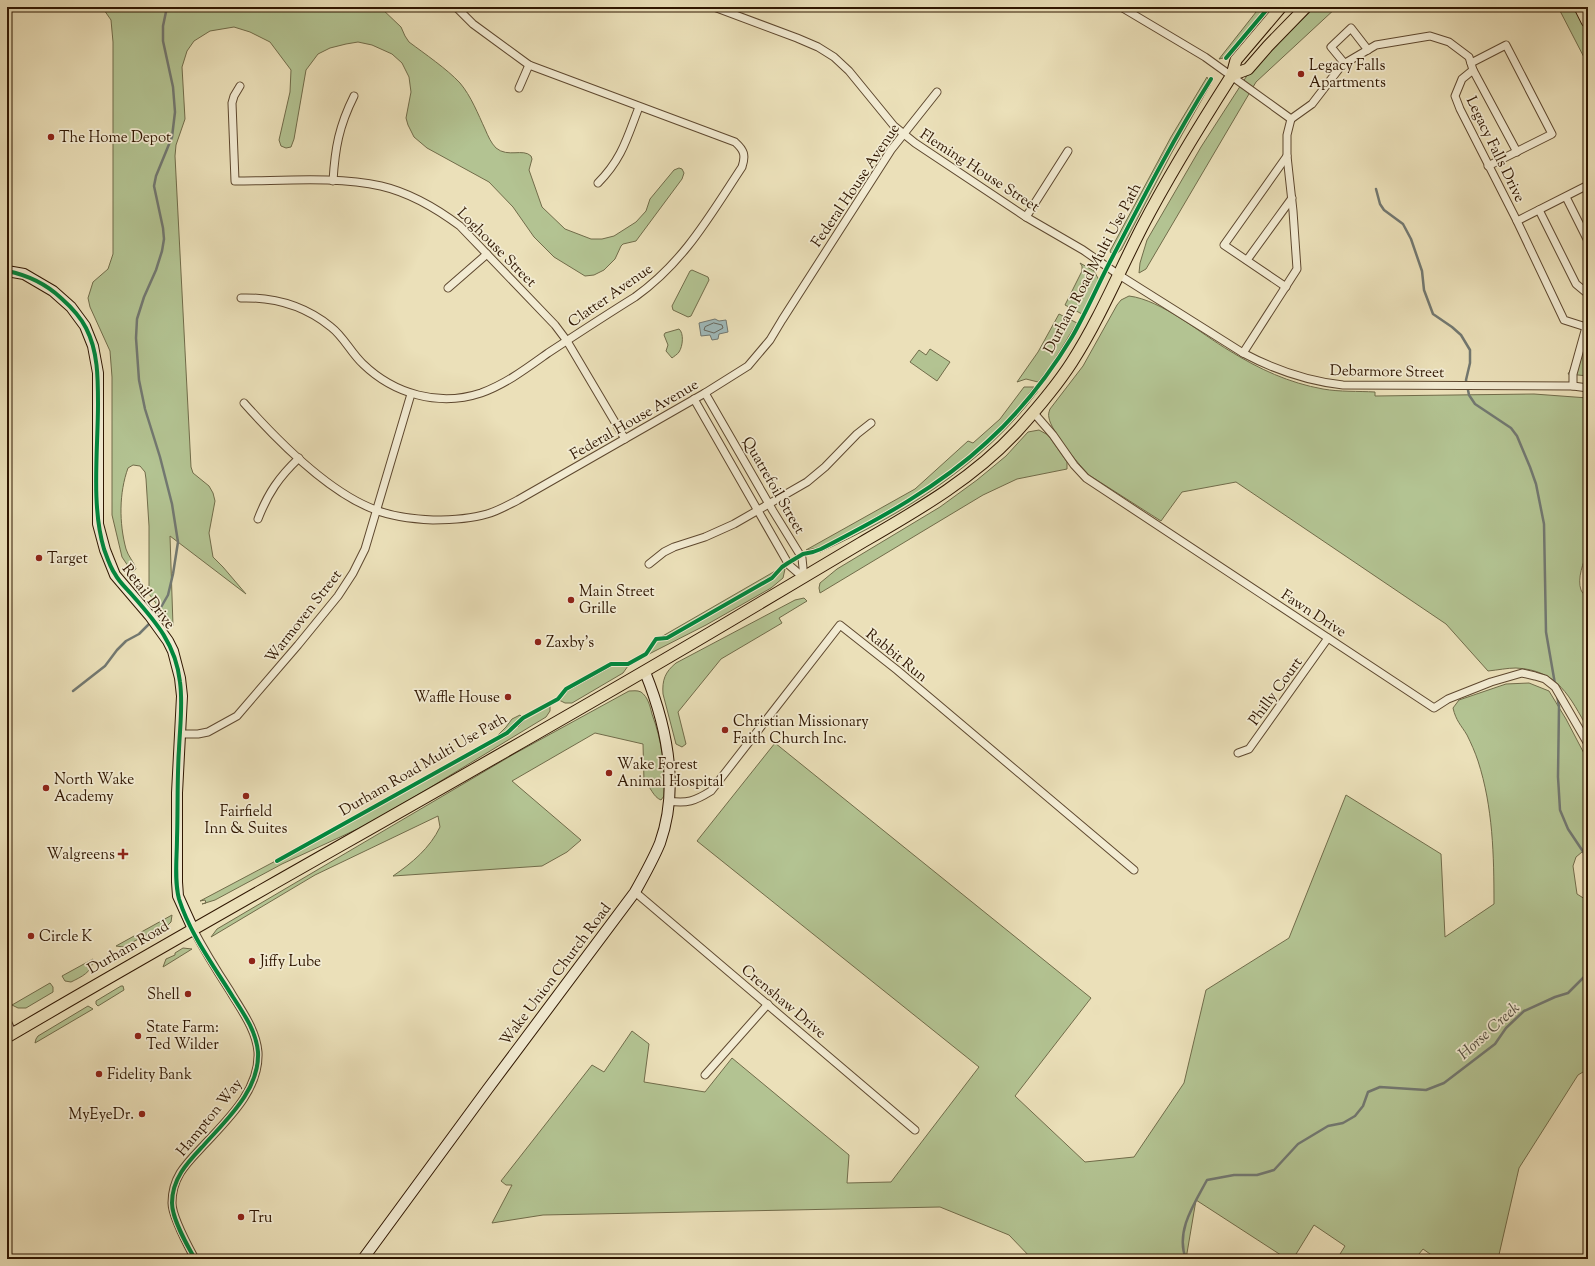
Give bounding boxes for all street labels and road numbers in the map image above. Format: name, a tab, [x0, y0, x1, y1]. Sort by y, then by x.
street label: Legacy Falls Drive	[1460, 93, 1529, 206]
street label: Federal House Avenue	[807, 120, 906, 252]
street label: Fleming House Street	[915, 125, 1043, 218]
street label: Durham Road Multi Use Path	[1039, 180, 1147, 358]
street label: Loghouse Street	[451, 204, 540, 293]
street label: Clatter Avenue	[564, 259, 658, 333]
street label: Debarmore Street	[1330, 361, 1444, 384]
street label: Federal House Avenue	[567, 375, 703, 466]
street label: Quatrefoil Street	[736, 433, 809, 538]
street label: Retail Drive	[116, 560, 179, 634]
street label: Warmoven Street	[261, 566, 347, 668]
street label: Fawn Drive	[1276, 585, 1350, 643]
street label: Rabbit Run	[861, 625, 932, 688]
street label: Philly Court	[1244, 653, 1308, 730]
street label: Durham Road Multi Use Path	[336, 709, 512, 822]
street label: Wake Union Church Road	[496, 899, 617, 1051]
street label: Durham Road	[84, 916, 174, 980]
street label: Crenshaw Drive	[736, 960, 830, 1044]
street label: Hampton Way	[172, 1074, 248, 1161]

